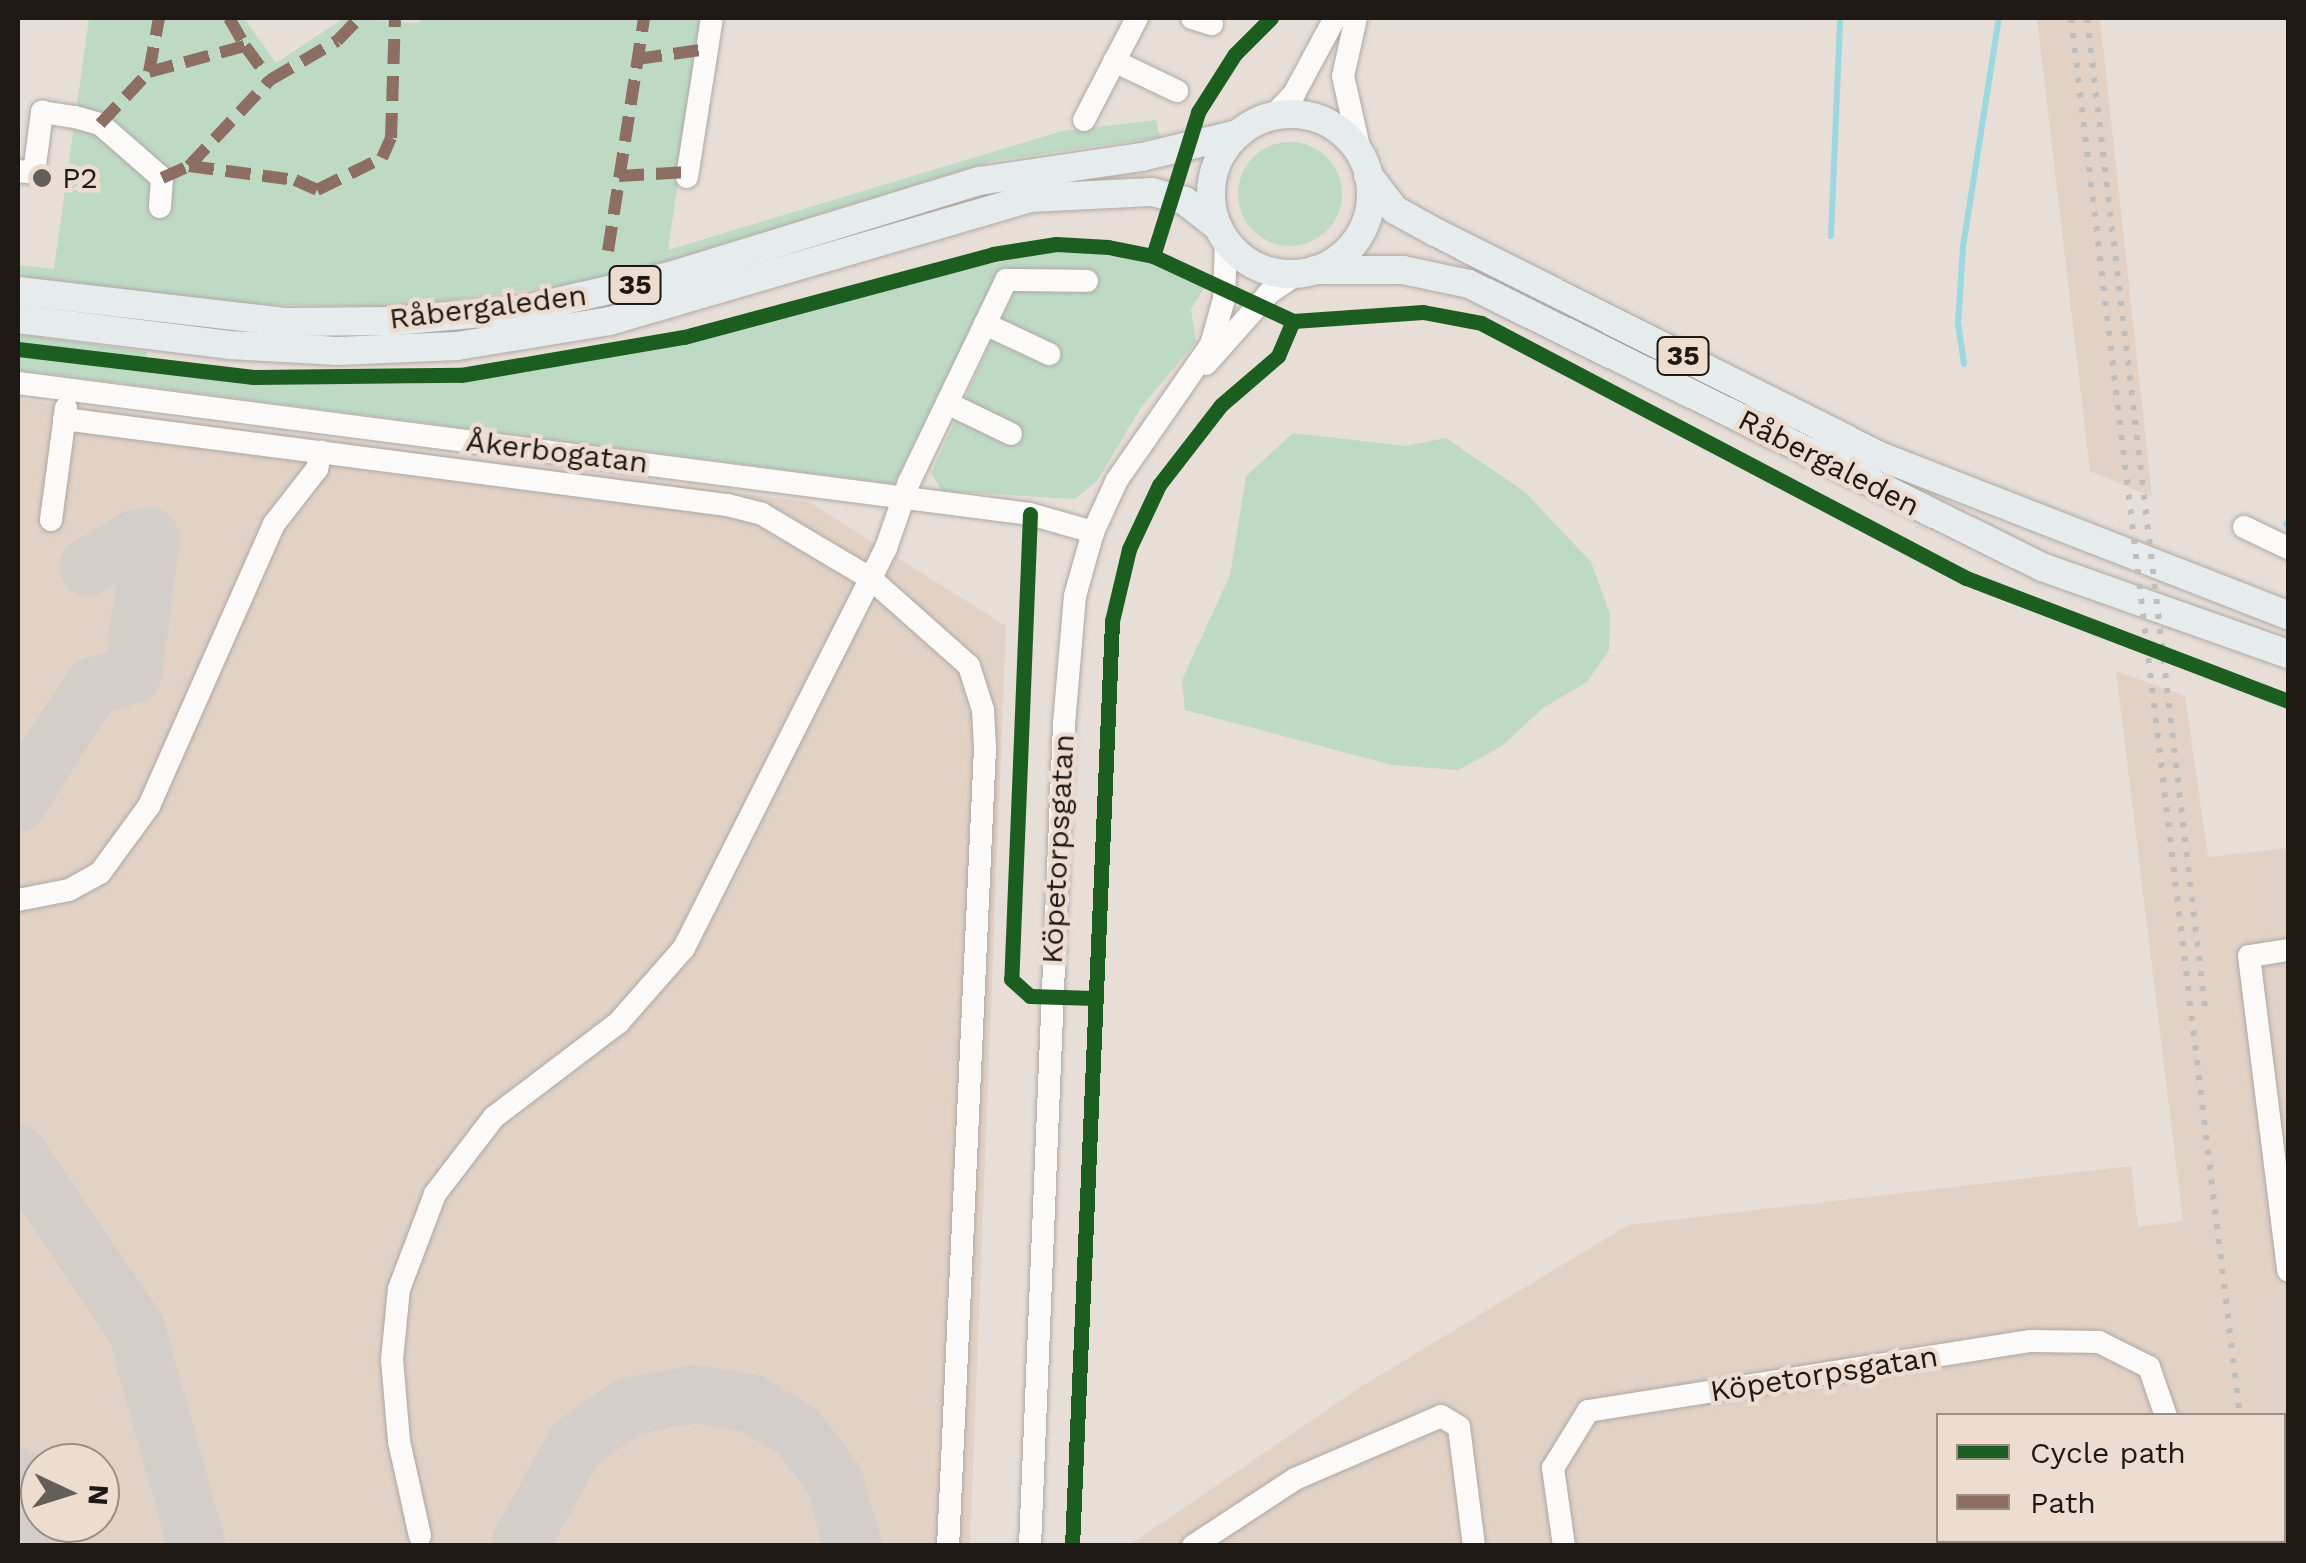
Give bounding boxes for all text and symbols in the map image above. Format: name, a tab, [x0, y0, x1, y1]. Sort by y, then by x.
place label: P2	[62, 160, 98, 196]
marker: P2	[31, 167, 53, 189]
road number: 35	[608, 262, 662, 308]
street label: Råbergaleden	[387, 277, 589, 337]
road number: 35	[1656, 333, 1710, 379]
street label: Råbergaleden	[1732, 402, 1926, 524]
street label: Åkerbogatan	[464, 423, 650, 481]
street label: Köpetorpsgatan	[1034, 733, 1082, 965]
street label: Köpetorpsgatan	[1708, 1338, 1940, 1410]
legend	[1936, 1413, 2286, 1543]
text: Cycle path	[2030, 1435, 2186, 1470]
north arrow	[20, 1443, 120, 1543]
text: N	[81, 1483, 116, 1506]
text: Path	[2030, 1485, 2096, 1520]

